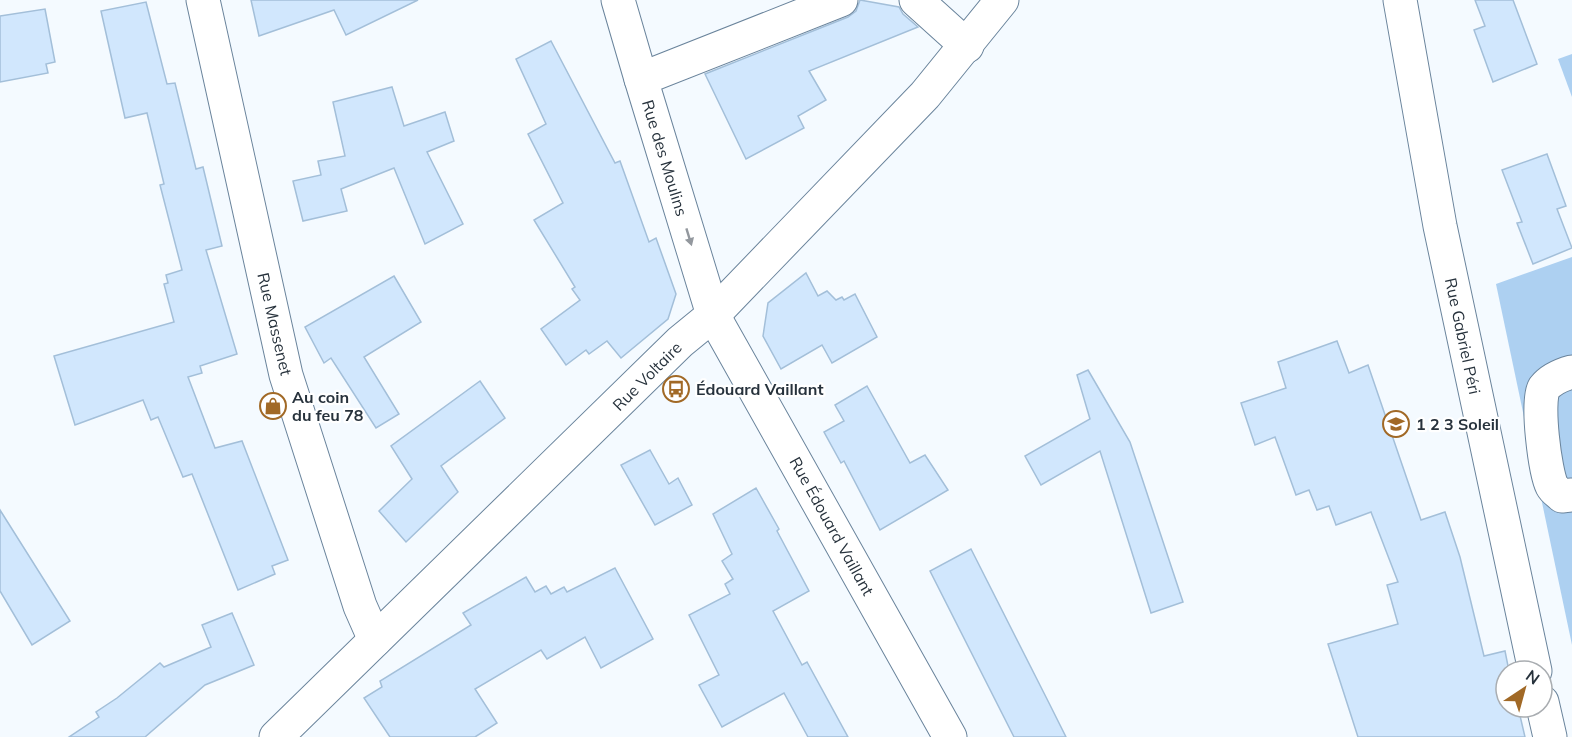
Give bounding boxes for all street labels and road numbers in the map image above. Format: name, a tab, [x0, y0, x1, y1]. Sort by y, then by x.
street label: Rue des Moulins	[638, 97, 692, 219]
street label: Rue Massenet	[253, 271, 297, 378]
street label: Rue Gabriel Péri	[1441, 276, 1485, 396]
street label: Rue Voltaire	[608, 337, 686, 415]
street label: Rue Édouard Vaillant	[786, 453, 879, 599]

